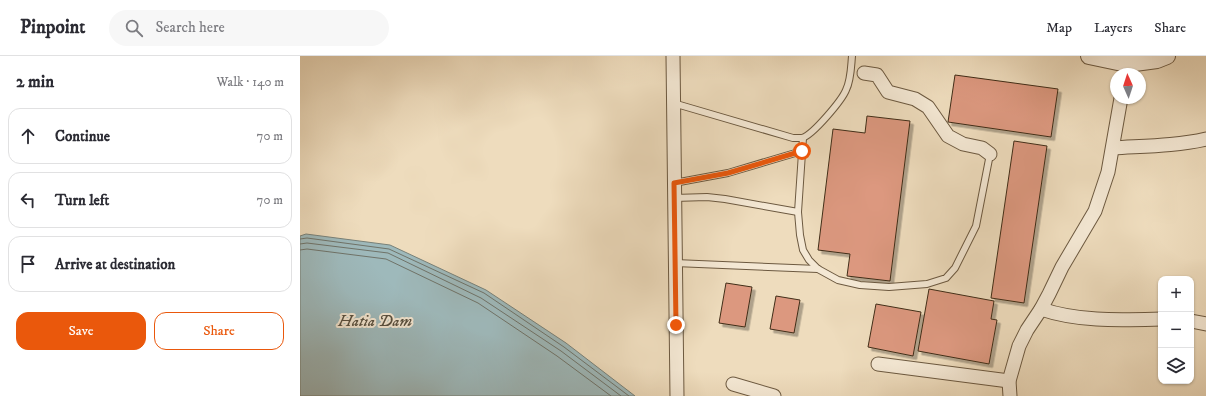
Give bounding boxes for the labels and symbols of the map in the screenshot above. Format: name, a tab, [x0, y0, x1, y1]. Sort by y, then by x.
north arrow	[1110, 68, 1146, 104]
route start	[793, 142, 811, 160]
water label: Hatia Dam	[337, 311, 412, 331]
route end	[667, 316, 685, 334]

